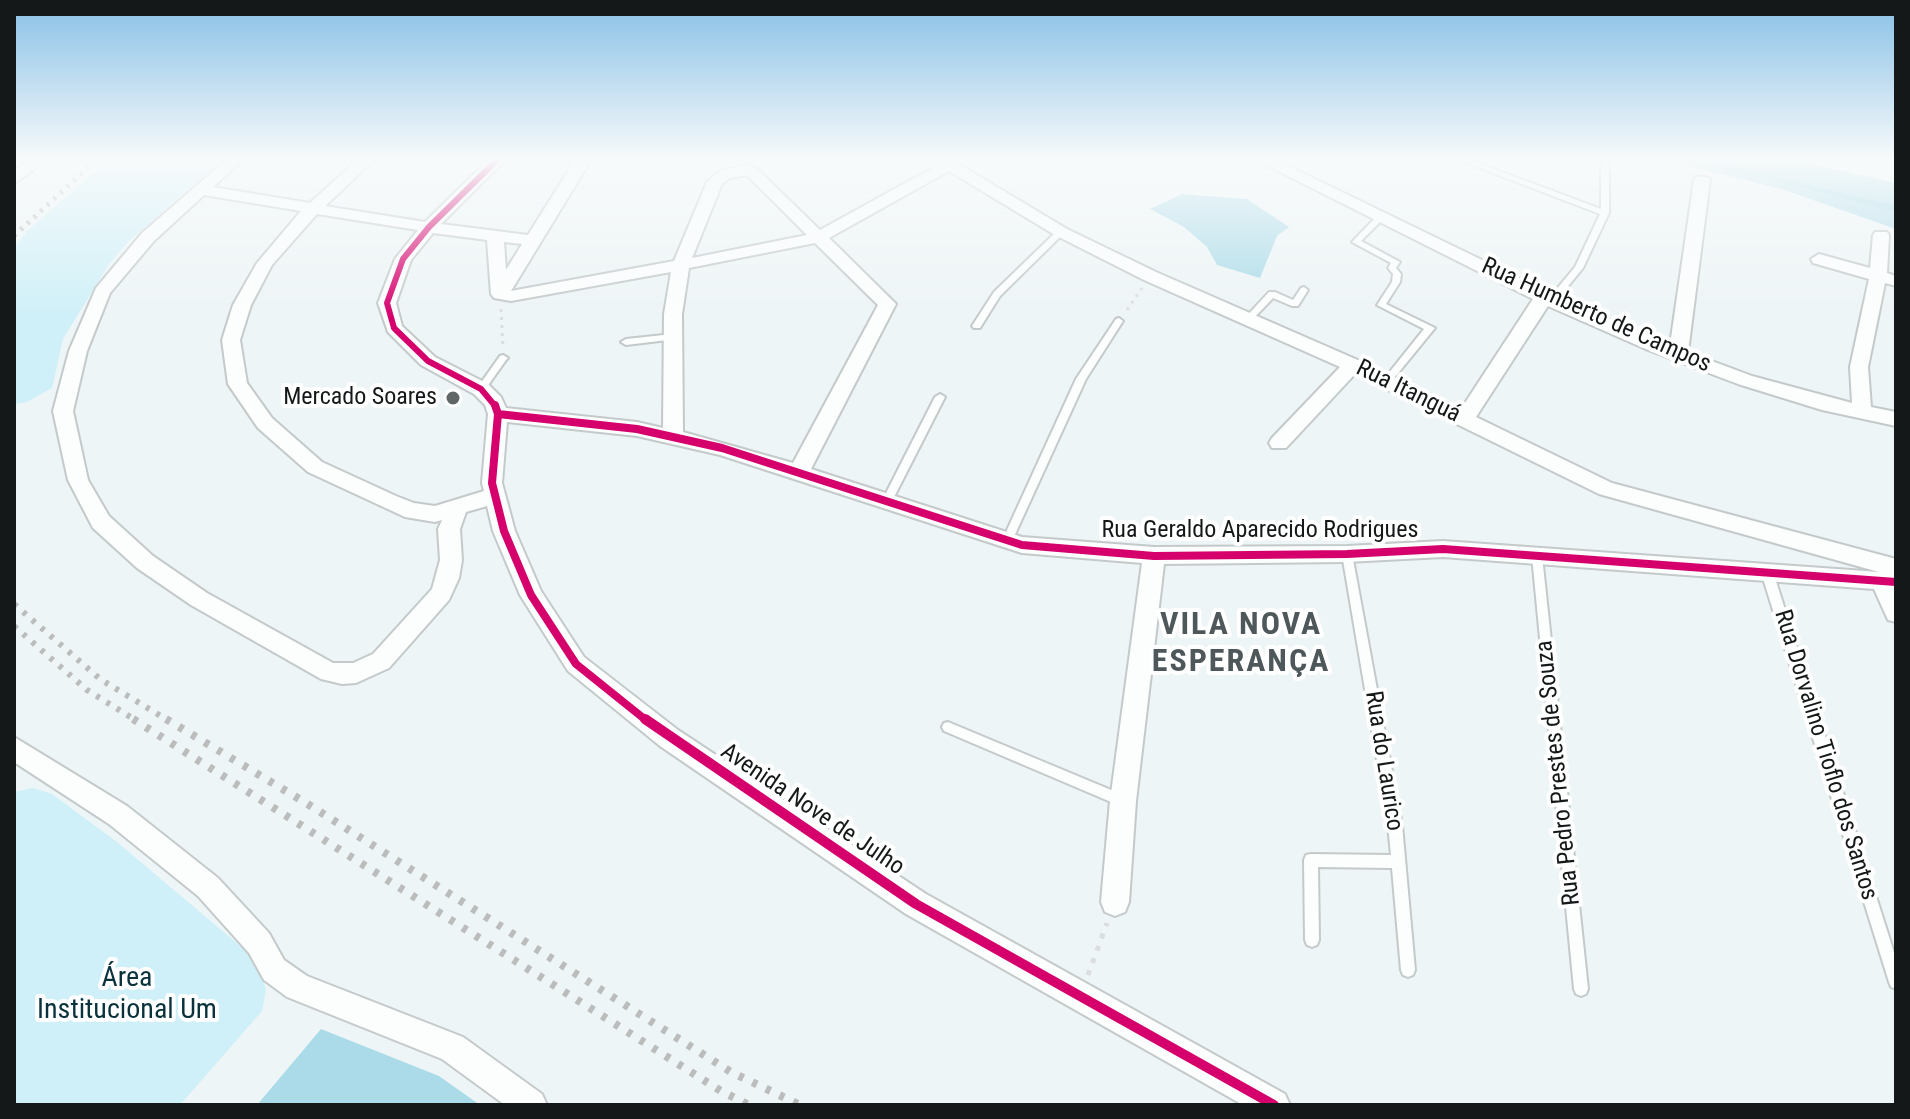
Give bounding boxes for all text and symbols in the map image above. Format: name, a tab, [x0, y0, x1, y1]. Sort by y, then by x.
street label: Rua Humberto de Campos	[1477, 252, 1715, 380]
street label: Rua Itanguá	[1351, 354, 1465, 430]
place label: Mercado Soares	[283, 384, 437, 412]
marker: Mercado Soares	[444, 389, 462, 407]
street label: Rua Geraldo Aparecido Rodrigues	[1102, 517, 1418, 545]
street label: Rua Dorvalino Tioflo dos Santos	[1767, 606, 1883, 904]
district label: VILA NOVA ESPERANÇA	[1152, 607, 1330, 682]
street label: Rua Pedro Prestes de Souza	[1531, 639, 1587, 907]
street label: Rua do Laurico	[1358, 689, 1408, 833]
street label: Avenida Nove de Julho	[715, 738, 909, 882]
park label: Área Institucional Um	[37, 962, 217, 1028]

